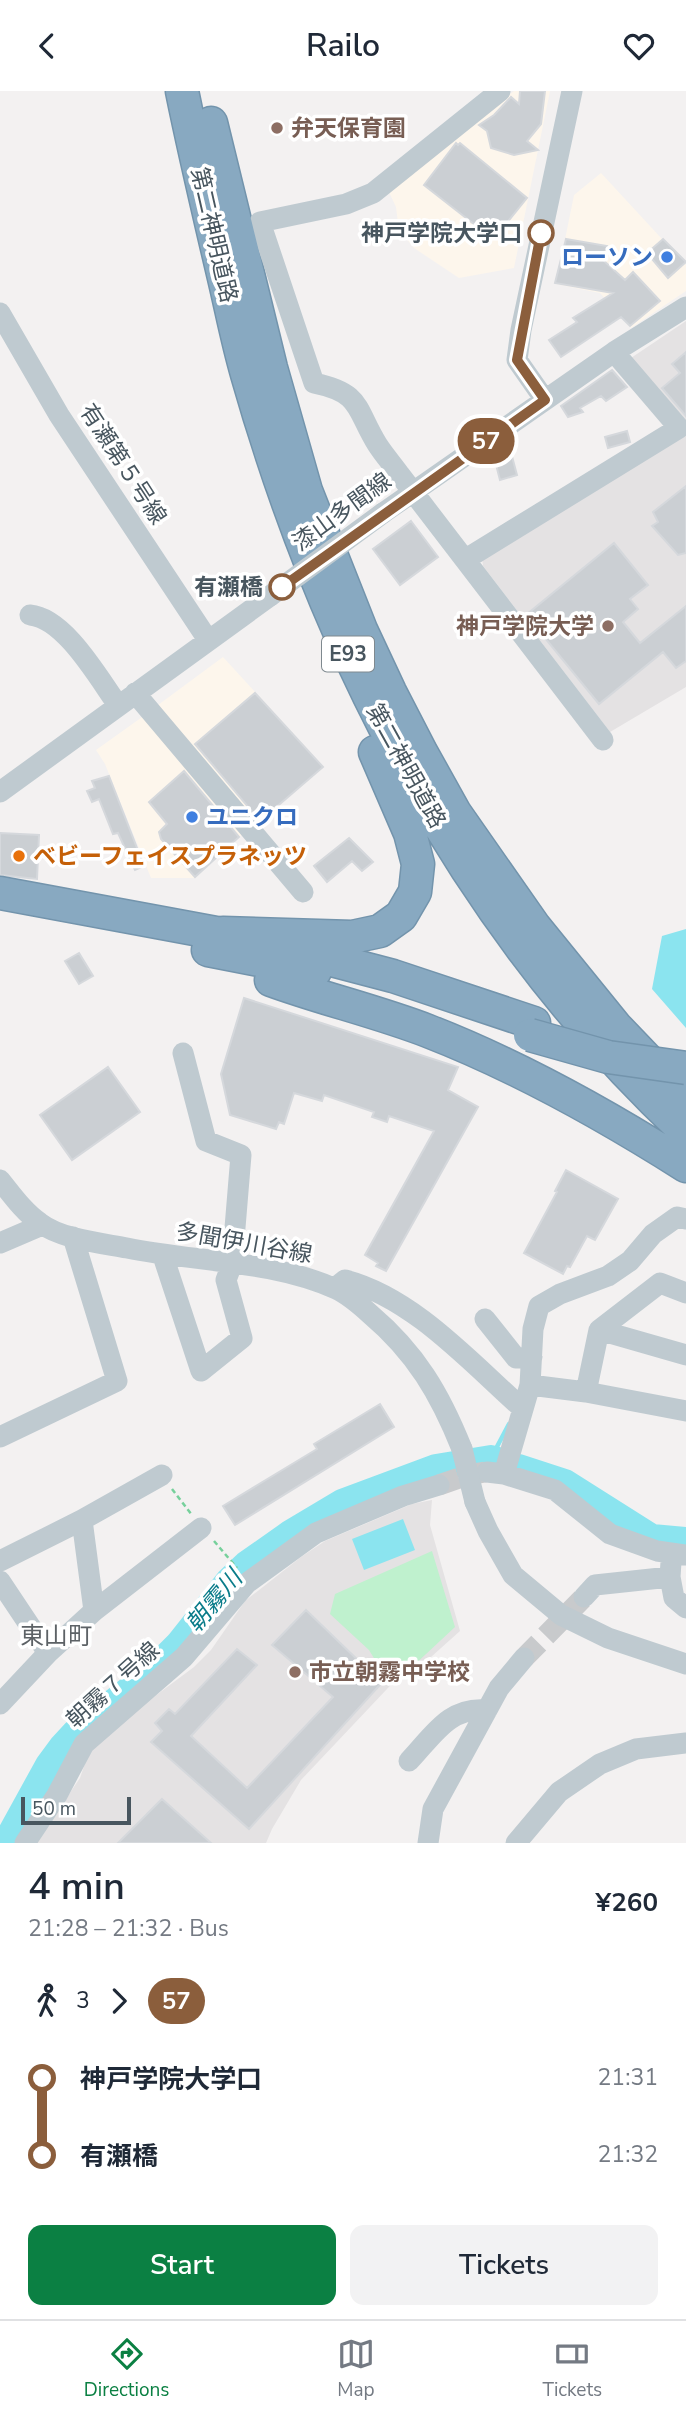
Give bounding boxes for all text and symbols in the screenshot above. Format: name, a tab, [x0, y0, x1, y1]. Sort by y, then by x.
text: Railo	[306, 24, 380, 67]
icon: back	[28, 27, 66, 65]
icon: heart	[620, 27, 658, 65]
place label: 弁天保育園	[291, 113, 406, 144]
marker: 弁天保育園	[269, 120, 285, 136]
street label: 第二神明道路	[183, 164, 245, 306]
place label: 神戸学院大学口	[361, 218, 522, 249]
marker: 神戸学院大学口	[528, 220, 554, 246]
place label: ローソン	[561, 242, 653, 273]
marker: ローソン	[659, 249, 675, 265]
street label: 有瀬第５号線	[72, 398, 174, 530]
line badge: 57	[454, 418, 518, 464]
text: 57	[472, 425, 500, 457]
street label: 漆山多聞線	[286, 466, 398, 558]
place label: 有瀬橋	[194, 572, 263, 603]
marker: 有瀬橋	[269, 574, 295, 600]
place label: 神戸学院大学	[456, 611, 594, 642]
marker: 神戸学院大学	[600, 618, 616, 634]
road number: E93	[322, 637, 374, 671]
street label: 第二神明道路	[359, 698, 453, 834]
place label: ユニクロ	[206, 802, 298, 833]
marker: ユニクロ	[184, 809, 200, 825]
place label: ベビーフェイスプラネッツ	[33, 841, 307, 872]
marker: ベビーフェイスプラネッツ	[11, 848, 27, 864]
street label: 多聞伊川谷線	[173, 1216, 315, 1270]
water label: 朝霧川	[179, 1561, 251, 1639]
district label: 東山町	[20, 1620, 92, 1652]
street label: 朝霧７号線	[60, 1635, 166, 1735]
place label: 市立朝霧中学校	[309, 1657, 470, 1688]
marker: 市立朝霧中学校	[287, 1664, 303, 1680]
scale bar	[21, 1794, 131, 1826]
text: 50 m	[32, 1796, 76, 1822]
text: 4 min	[28, 1861, 125, 1912]
text: ¥260	[596, 1885, 658, 1920]
text: 21:28 – 21:32 · Bus	[28, 1913, 229, 1944]
icon: walk	[28, 1982, 66, 2020]
icon: forward	[100, 1982, 138, 2020]
text: 3	[76, 1985, 90, 2016]
text: 57	[162, 1985, 191, 2017]
text: 神戸学院大学口	[80, 2062, 262, 2097]
text: 21:31	[598, 2062, 658, 2093]
text: 有瀬橋	[80, 2139, 158, 2174]
text: 21:32	[598, 2139, 658, 2170]
button: Start	[28, 2225, 336, 2305]
button: Tickets	[350, 2225, 658, 2305]
tab: Directions	[84, 2335, 169, 2403]
tab: Map	[337, 2335, 375, 2403]
tab: Tickets	[542, 2335, 602, 2403]

